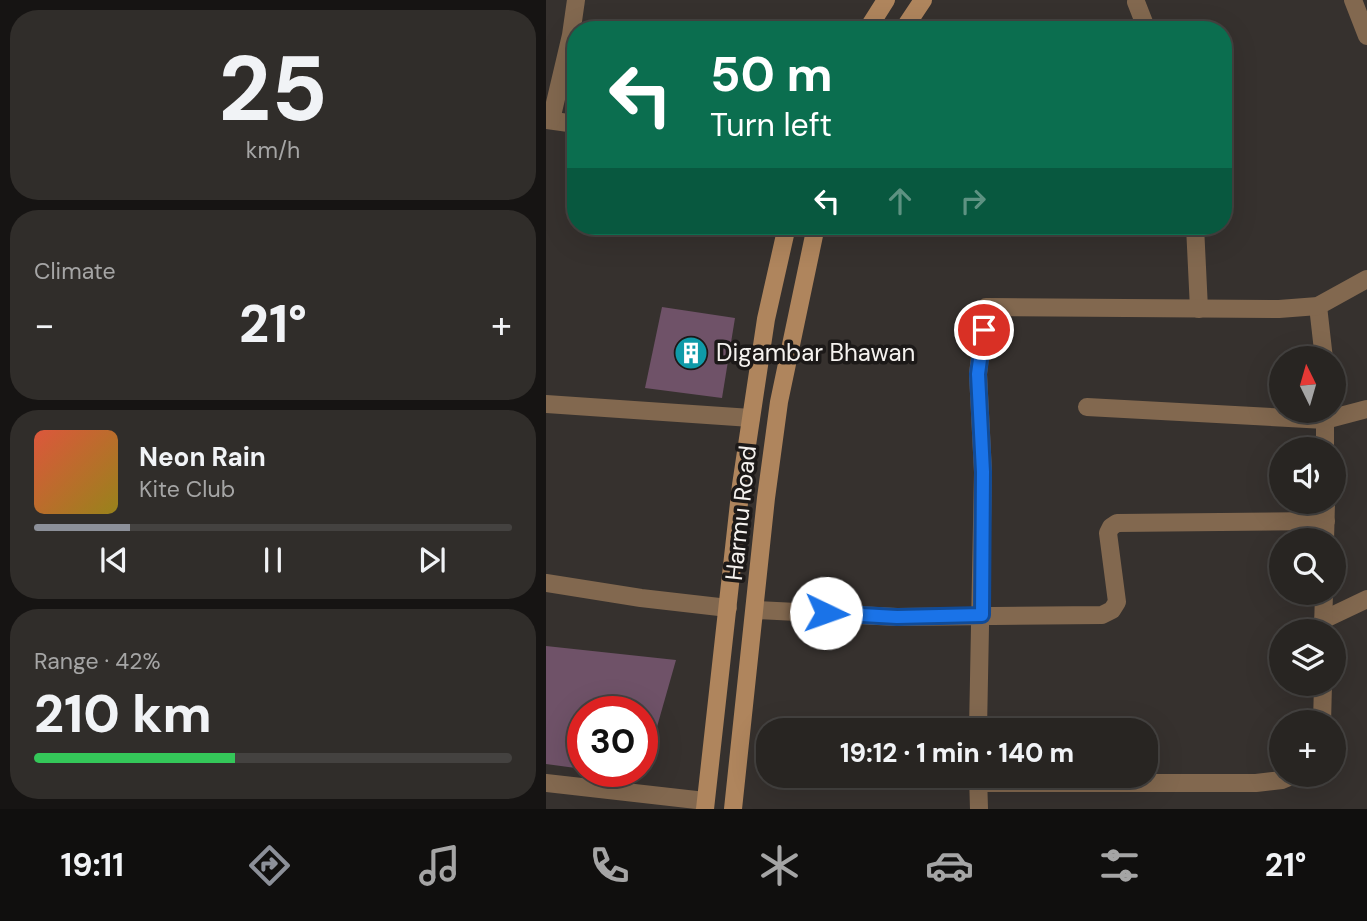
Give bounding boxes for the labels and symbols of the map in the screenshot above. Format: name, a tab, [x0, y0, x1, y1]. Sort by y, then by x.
pin	[954, 300, 1014, 360]
building icon: Digambar Bhawan	[672, 334, 710, 372]
place label: Digambar Bhawan	[716, 337, 915, 368]
north arrow	[1269, 346, 1346, 424]
street label: Harmu Road	[718, 444, 763, 582]
position arrow	[789, 576, 863, 650]
speed limit sign: 30	[567, 696, 658, 787]

